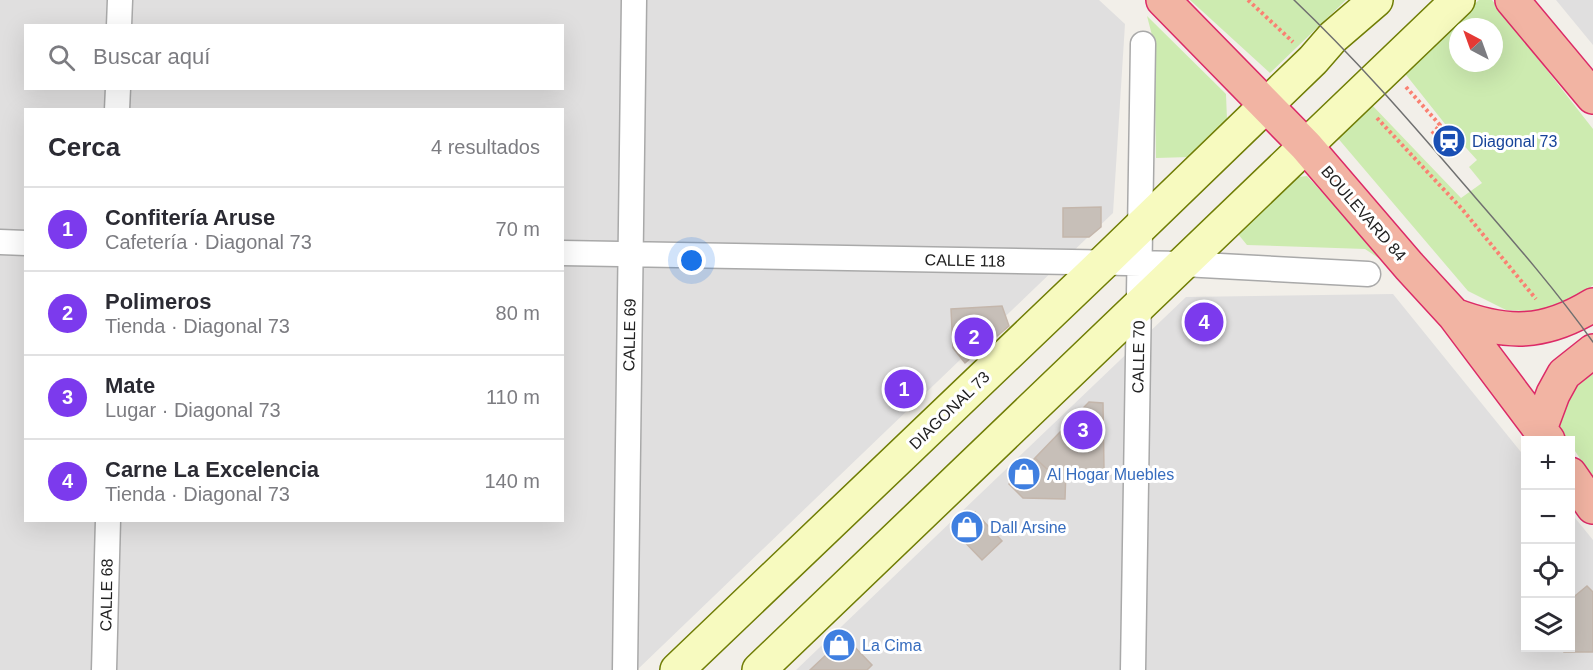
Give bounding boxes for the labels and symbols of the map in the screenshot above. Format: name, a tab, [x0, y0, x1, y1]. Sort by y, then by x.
north arrow	[1449, 18, 1503, 72]
station icon: Diagonal 73	[1431, 123, 1467, 159]
place label: Diagonal 73	[1472, 133, 1558, 150]
street label: BOULEVARD 84	[1318, 163, 1409, 264]
your location	[677, 246, 706, 275]
street label: CALLE 118	[925, 251, 1006, 270]
street label: CALLE 69	[620, 298, 639, 372]
pin: 4	[1184, 300, 1224, 344]
pin: 2	[954, 314, 994, 360]
street label: CALLE 70	[1129, 320, 1148, 394]
pin: 1	[884, 366, 924, 412]
street label: DIAGONAL 73	[906, 368, 993, 453]
pin: 3	[1064, 408, 1102, 452]
shop icon: Al Hogar Muebles	[1006, 456, 1042, 492]
place label: Al Hogar Muebles	[1047, 466, 1174, 483]
shop icon: Dall Arsine	[949, 509, 985, 545]
place label: Dall Arsine	[990, 519, 1067, 536]
street label: CALLE 68	[97, 558, 116, 632]
shop icon: La Cima	[821, 627, 857, 663]
place label: La Cima	[862, 637, 922, 654]

